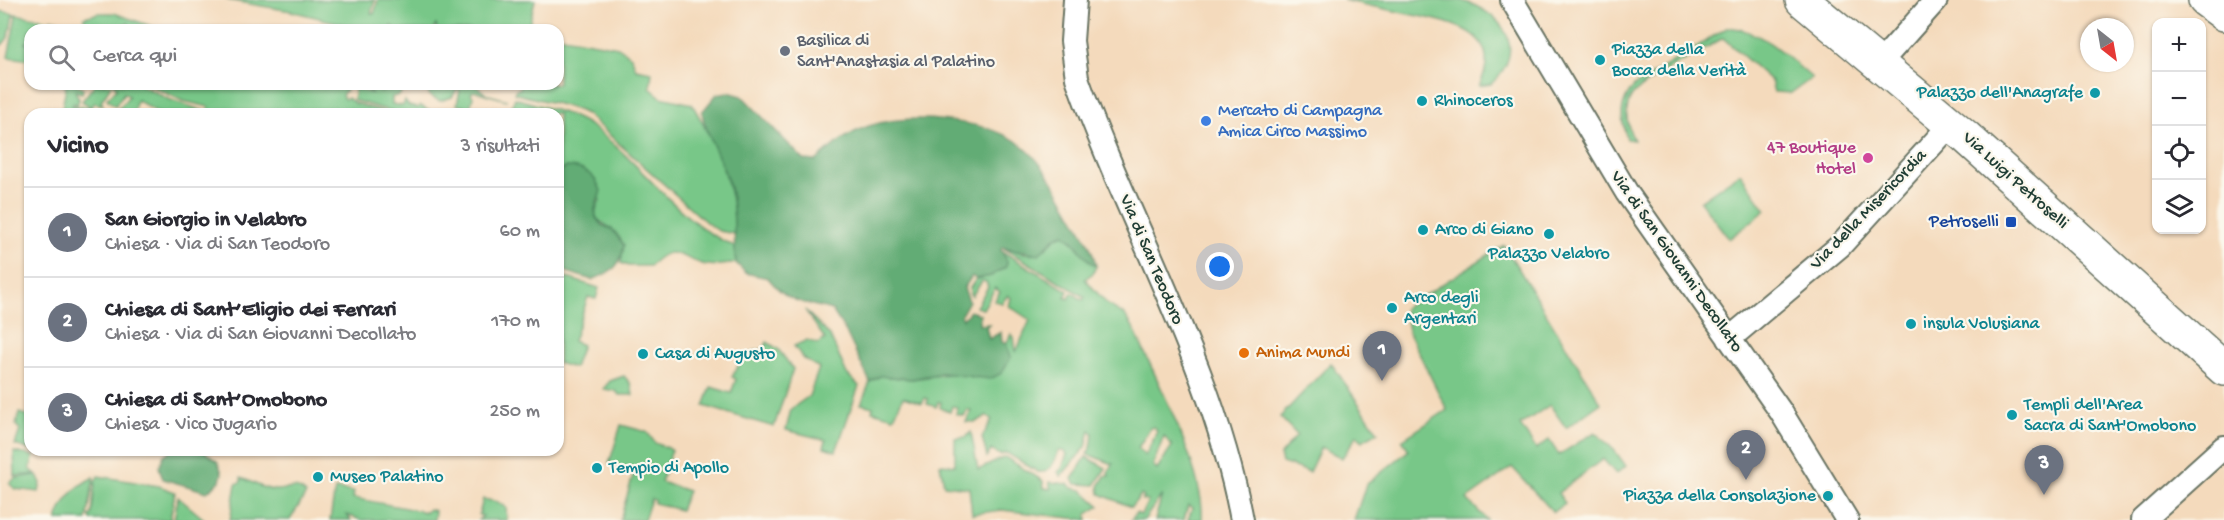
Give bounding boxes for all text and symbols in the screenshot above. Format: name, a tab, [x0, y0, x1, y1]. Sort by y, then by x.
north arrow	[2080, 18, 2134, 72]
map controls	[2152, 18, 2206, 234]
button: +	[2152, 18, 2206, 72]
search box	[24, 24, 564, 90]
place label: Basilica di Sant'Anastasia al Palatino	[796, 31, 995, 73]
place label: Piazza della Bocca della Verità	[1611, 40, 1747, 82]
icon: search	[45, 41, 78, 74]
text: Cerca qui	[93, 44, 177, 70]
marker: Basilica di Sant'Anastasia al Palatino	[778, 44, 792, 58]
marker: Piazza della Bocca della Verità	[1593, 53, 1607, 67]
button: −	[2152, 72, 2206, 126]
place label: Palazzo dell'Anagrafe	[1916, 83, 2084, 104]
marker: Palazzo dell'Anagrafe	[2088, 86, 2102, 100]
place label: Rhinoceros	[1434, 91, 1514, 112]
marker: Rhinoceros	[1415, 94, 1429, 108]
place label: Mercato di Campagna Amica Circo Massimo	[1218, 101, 1383, 143]
marker: Mercato di Campagna Amica Circo Massimo	[1199, 114, 1213, 128]
button: locate	[2152, 126, 2206, 180]
street label: Via Luigi Petroselli	[1957, 128, 2073, 234]
text: Vicino	[48, 132, 108, 163]
text: 3 risultati	[461, 136, 540, 159]
place label: 47 Boutique Hotel	[1767, 138, 1857, 180]
street label: Via della Misericordia	[1806, 145, 1932, 275]
marker: 47 Boutique Hotel	[1861, 151, 1875, 165]
street label: Via di San Giovanni Decollato	[1605, 166, 1747, 357]
button: layers	[2152, 180, 2206, 234]
street label: Via di San Teodoro	[1114, 191, 1188, 328]
text: San Giorgio in Velabro	[105, 208, 307, 234]
place label: Petroselli	[1929, 211, 1999, 233]
marker: Petroselli	[2004, 215, 2018, 229]
place label: Arco di Giano	[1435, 220, 1534, 241]
text: 1	[63, 221, 72, 244]
text: 60 m	[500, 221, 540, 244]
marker: Arco di Giano	[1416, 223, 1430, 237]
marker: Palazzo Velabro	[1542, 227, 1556, 241]
text: Chiesa · Via di San Teodoro	[105, 234, 330, 257]
place label: Palazzo Velabro	[1487, 244, 1610, 265]
your location	[1205, 252, 1234, 281]
place label: Arco degli Argentari	[1404, 288, 1479, 330]
text: Chiesa di Sant’Eligio dei Ferrari	[105, 298, 396, 324]
marker: Arco degli Argentari	[1385, 301, 1399, 315]
text: 2	[63, 311, 72, 334]
text: 170 m	[491, 311, 540, 334]
place label: insula Volusiana	[1923, 314, 2041, 335]
marker: insula Volusiana	[1904, 317, 1918, 331]
text: Chiesa · Via di San Giovanni Decollato	[105, 324, 417, 347]
pin: 1	[1362, 332, 1402, 381]
place label: Anima Mundi	[1256, 343, 1350, 364]
place label: Casa di Augusto	[655, 344, 775, 365]
marker: Anima Mundi	[1237, 346, 1251, 360]
marker: Casa di Augusto	[636, 347, 650, 361]
text: Chiesa di Sant’Omobono	[105, 388, 327, 414]
place label: Templi dell'Area Sacra di Sant'Omobono	[2023, 395, 2196, 437]
text: 3	[62, 401, 73, 424]
text: 250 m	[489, 401, 540, 424]
marker: Templi dell'Area Sacra di Sant'Omobono	[2005, 408, 2019, 422]
text: Chiesa · Vico Jugario	[105, 414, 277, 437]
pin: 2	[1726, 430, 1766, 480]
pin: 3	[2024, 446, 2064, 495]
place label: Tempio di Apollo	[608, 458, 729, 479]
marker: Tempio di Apollo	[590, 461, 604, 475]
place label: Museo Palatino	[330, 467, 443, 488]
marker: Museo Palatino	[311, 470, 325, 484]
place label: Piazza della Consolazione	[1622, 486, 1817, 507]
marker: Piazza della Consolazione	[1821, 489, 1835, 503]

